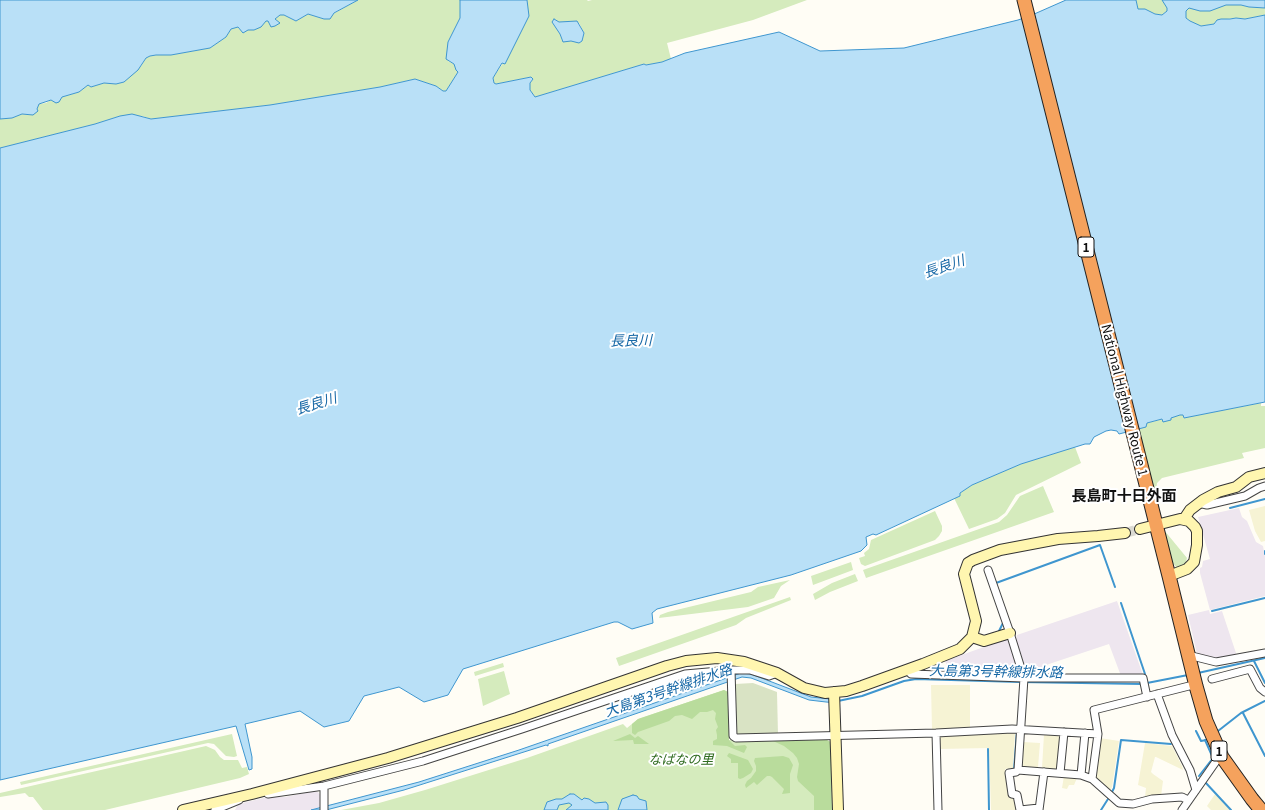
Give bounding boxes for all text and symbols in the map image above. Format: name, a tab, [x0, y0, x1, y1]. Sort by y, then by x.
road number: 1	[1078, 237, 1094, 257]
water label: 長良川	[921, 251, 967, 281]
street label: National Highway Route 1	[1099, 322, 1151, 478]
water label: 長良川	[610, 331, 652, 349]
water label: 長良川	[293, 389, 339, 417]
district label: 長島町十日外面	[1072, 486, 1176, 504]
water label: 大島第3号幹線排水路	[602, 660, 734, 720]
water label: 大島第3号幹線排水路	[929, 661, 1063, 681]
road number: 1	[1211, 741, 1227, 761]
park label: なばなの里	[649, 751, 713, 767]

